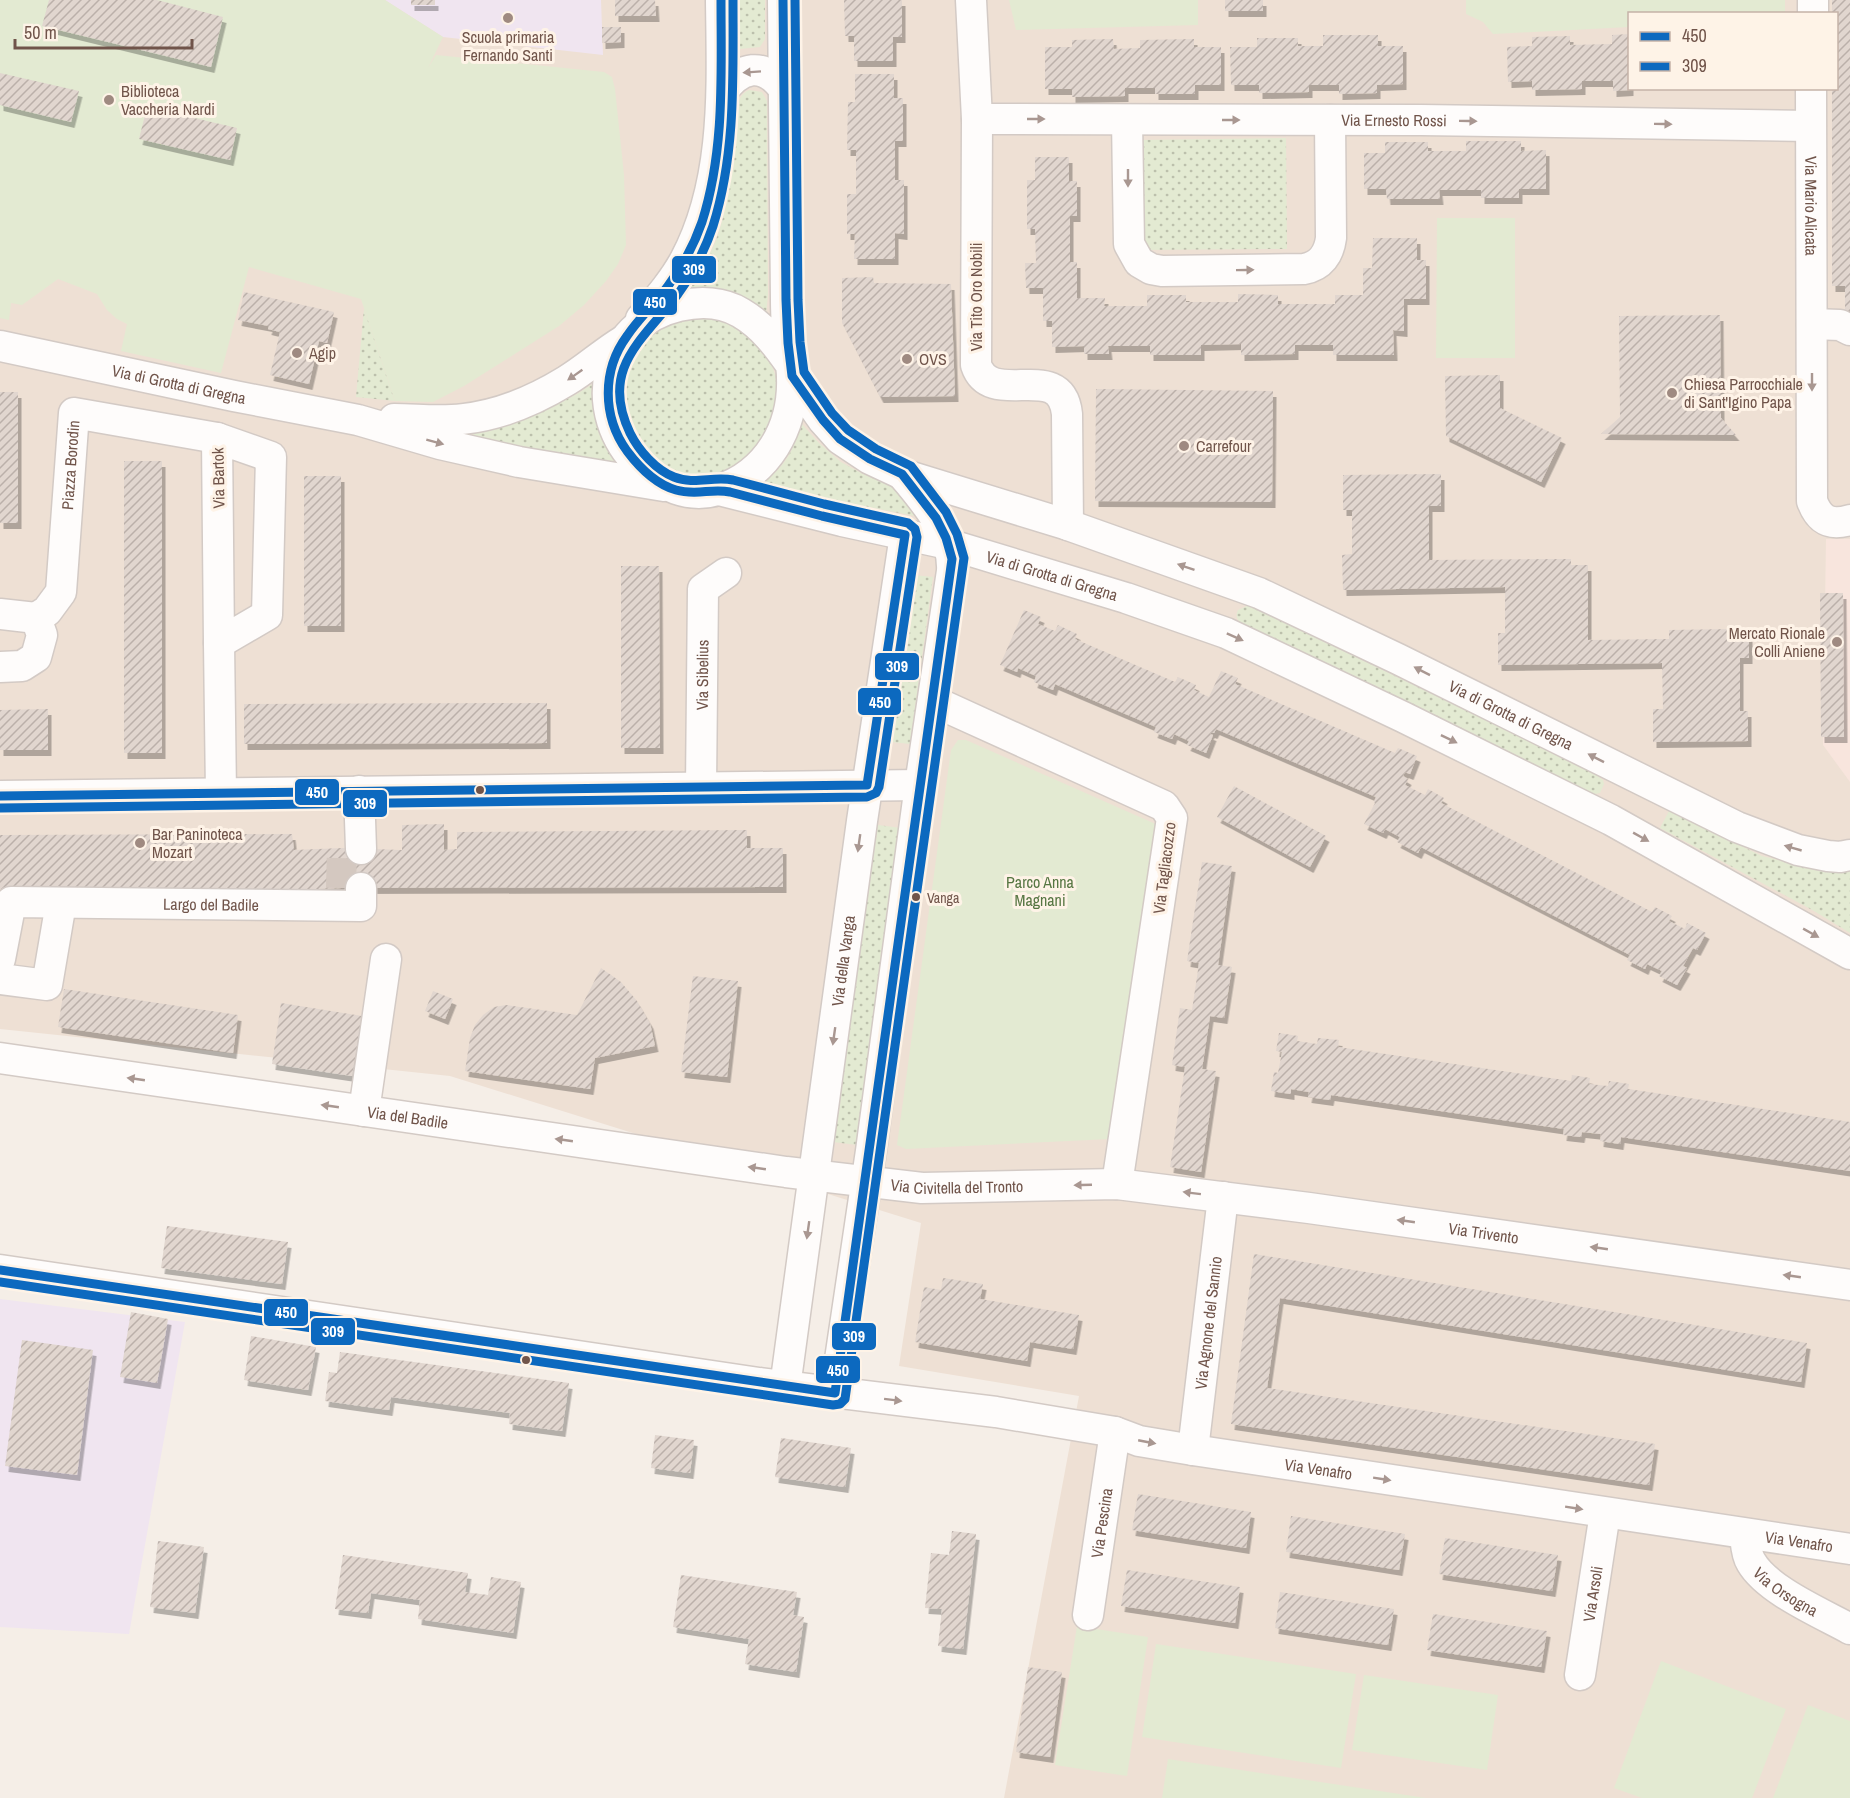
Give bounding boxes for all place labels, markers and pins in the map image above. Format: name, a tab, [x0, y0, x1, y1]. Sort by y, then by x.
marker: Scuola primaria Fernando Santi	[501, 11, 515, 25]
place label: Scuola primaria Fernando Santi	[462, 26, 555, 66]
place label: Biblioteca Vaccheria Nardi	[121, 80, 215, 120]
marker: Biblioteca Vaccheria Nardi	[102, 93, 116, 107]
place label: Agip	[308, 342, 336, 364]
marker: Agip	[290, 346, 304, 360]
place label: OVS	[919, 348, 947, 370]
marker: OVS	[900, 352, 914, 366]
place label: Chiesa Parrocchiale di Sant'Igino Papa	[1684, 373, 1803, 413]
marker: Chiesa Parrocchiale di Sant'Igino Papa	[1665, 386, 1679, 400]
place label: Carrefour	[1196, 435, 1252, 457]
marker: Carrefour	[1177, 439, 1191, 453]
place label: Mercato Rionale Colli Aniene	[1729, 622, 1825, 662]
marker: Mercato Rionale Colli Aniene	[1830, 635, 1844, 649]
unlabelled marker	[474, 784, 486, 796]
place label: Bar Paninoteca Mozart	[152, 823, 243, 863]
marker: Bar Paninoteca Mozart	[133, 836, 147, 850]
place label: Vanga	[927, 889, 960, 907]
marker: Vanga	[910, 891, 922, 903]
unlabelled marker	[520, 1354, 532, 1366]

